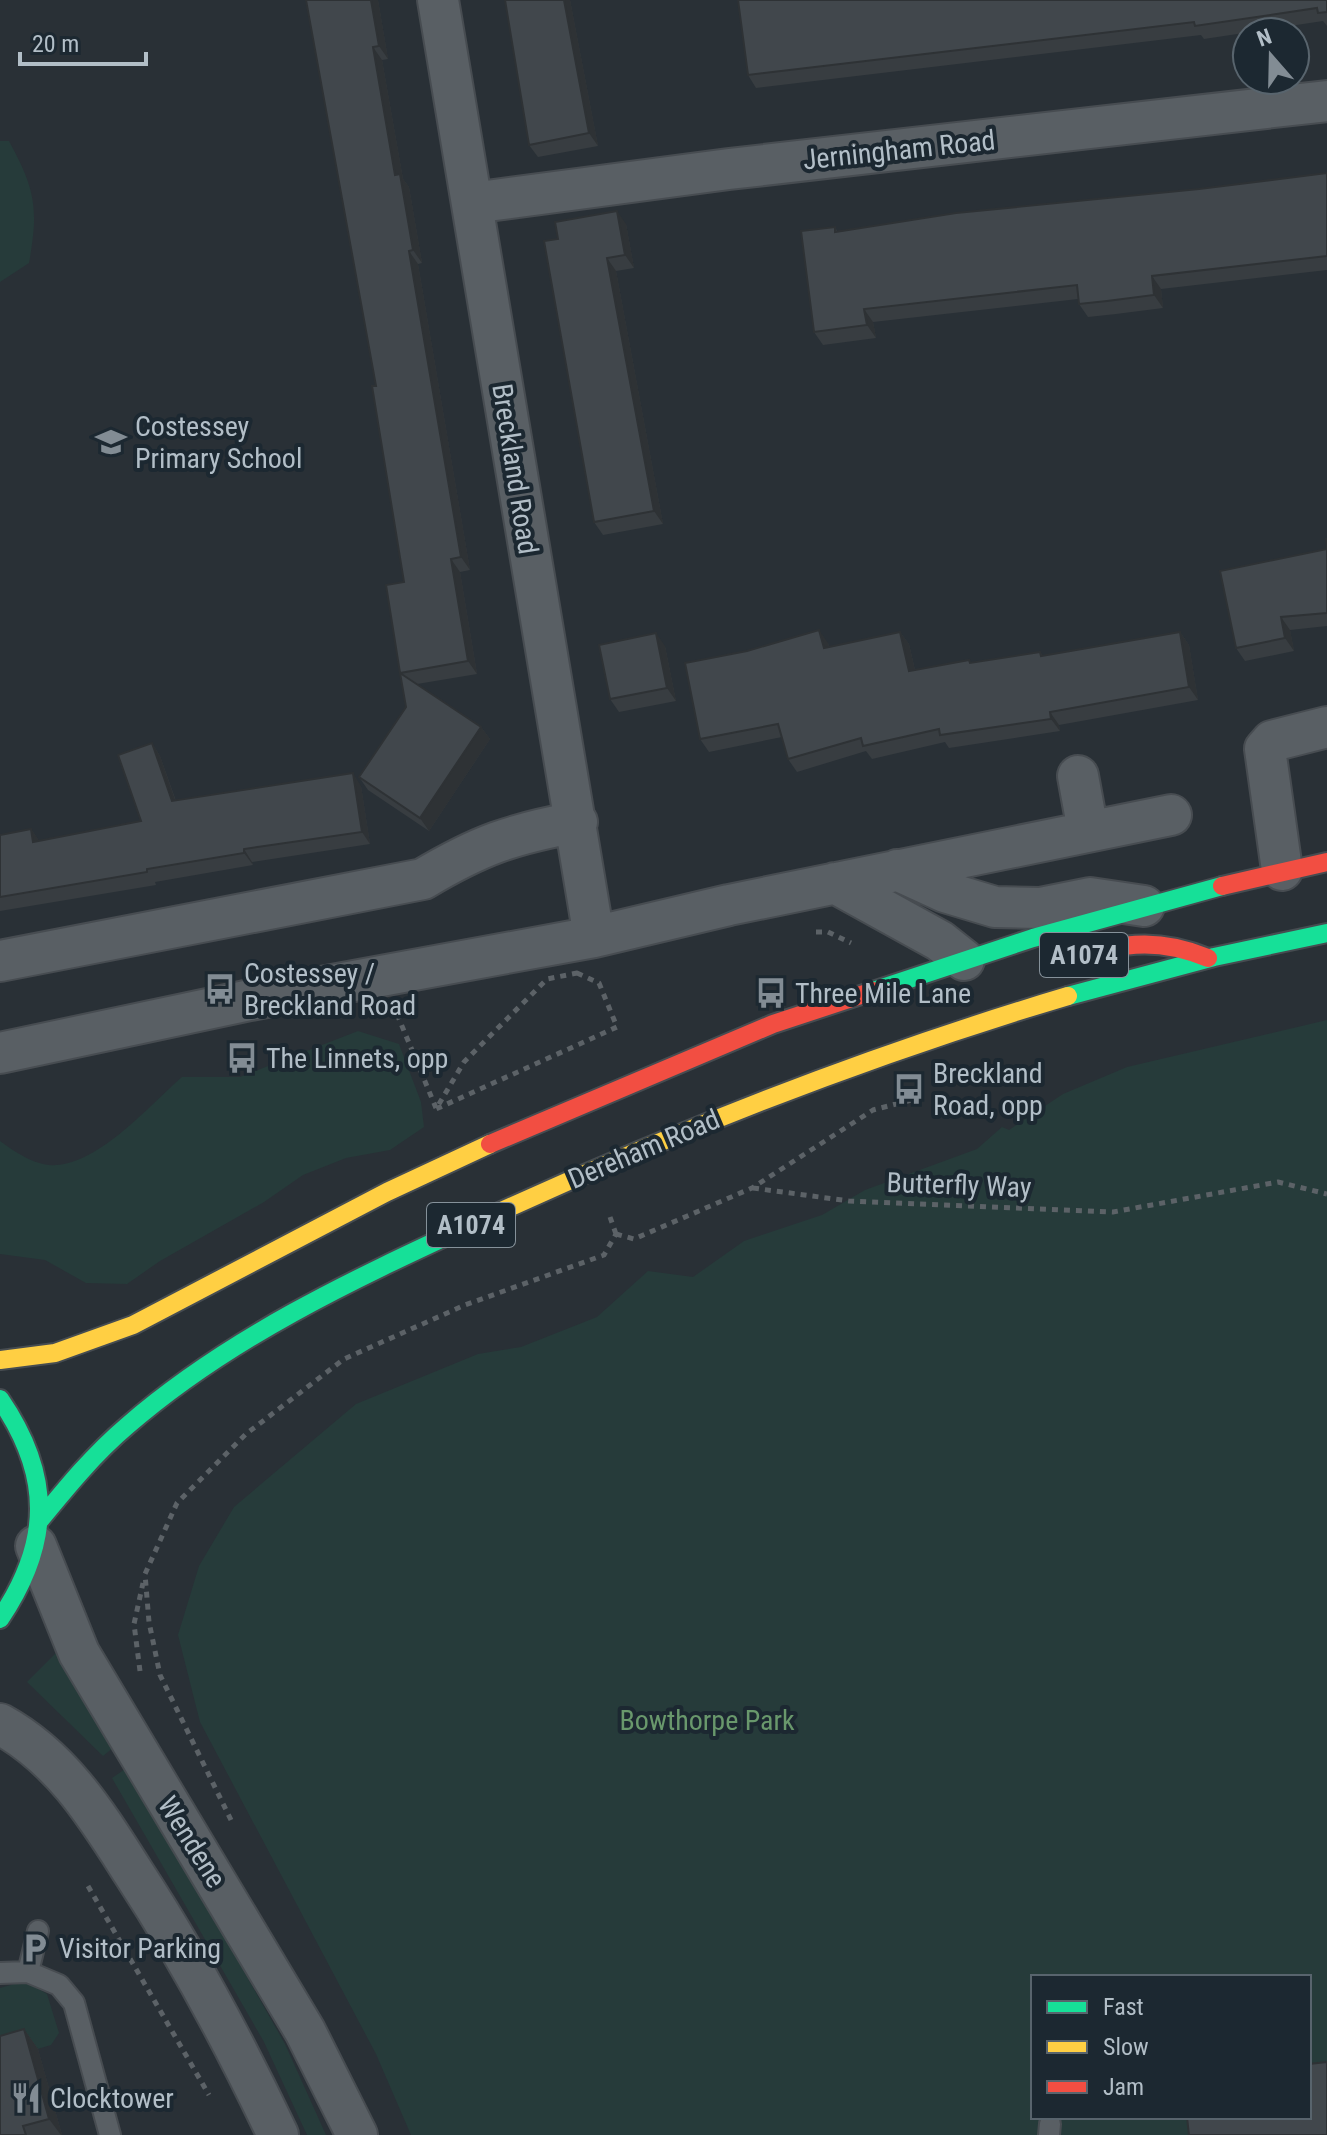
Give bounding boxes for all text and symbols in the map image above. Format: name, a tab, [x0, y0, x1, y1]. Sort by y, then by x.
scale bar	[20, 16, 146, 66]
north arrow	[1231, 16, 1311, 96]
text: N	[1254, 24, 1275, 52]
text: 20 m	[32, 30, 79, 58]
street label: Jerningham Road	[801, 123, 997, 177]
street label: Breckland Road	[485, 381, 545, 557]
place label: Costessey Primary School	[135, 410, 302, 475]
school or university icon: Costessey Primary School	[94, 425, 128, 459]
road number: A1074	[1040, 933, 1128, 977]
place label: Costessey / Breckland Road	[244, 957, 416, 1022]
bus stop icon: Costessey / Breckland Road	[203, 972, 237, 1006]
bus stop icon: Three Mile Lane	[754, 976, 788, 1010]
place label: Three Mile Lane	[795, 977, 971, 1010]
bus stop icon: The Linnets, opp	[225, 1041, 259, 1075]
place label: The Linnets, opp	[266, 1042, 448, 1075]
place label: Breckland Road, opp	[933, 1057, 1043, 1122]
bus stop icon: Breckland Road, opp	[892, 1072, 926, 1106]
street label: Dereham Road	[563, 1102, 725, 1196]
street label: Butterfly Way	[886, 1166, 1032, 1204]
road number: A1074	[427, 1203, 515, 1247]
park label: Bowthorpe Park	[619, 1704, 795, 1737]
street label: Wendene	[151, 1790, 233, 1894]
parking icon: Visitor Parking	[18, 1931, 52, 1965]
place label: Visitor Parking	[59, 1932, 221, 1965]
legend	[1031, 1975, 1311, 2119]
text: Fast	[1103, 1993, 1144, 2021]
text: Slow	[1103, 2033, 1149, 2061]
text: Jam	[1103, 2073, 1144, 2101]
restaurant icon: Clocktower	[9, 2081, 43, 2115]
place label: Clocktower	[50, 2082, 174, 2115]

